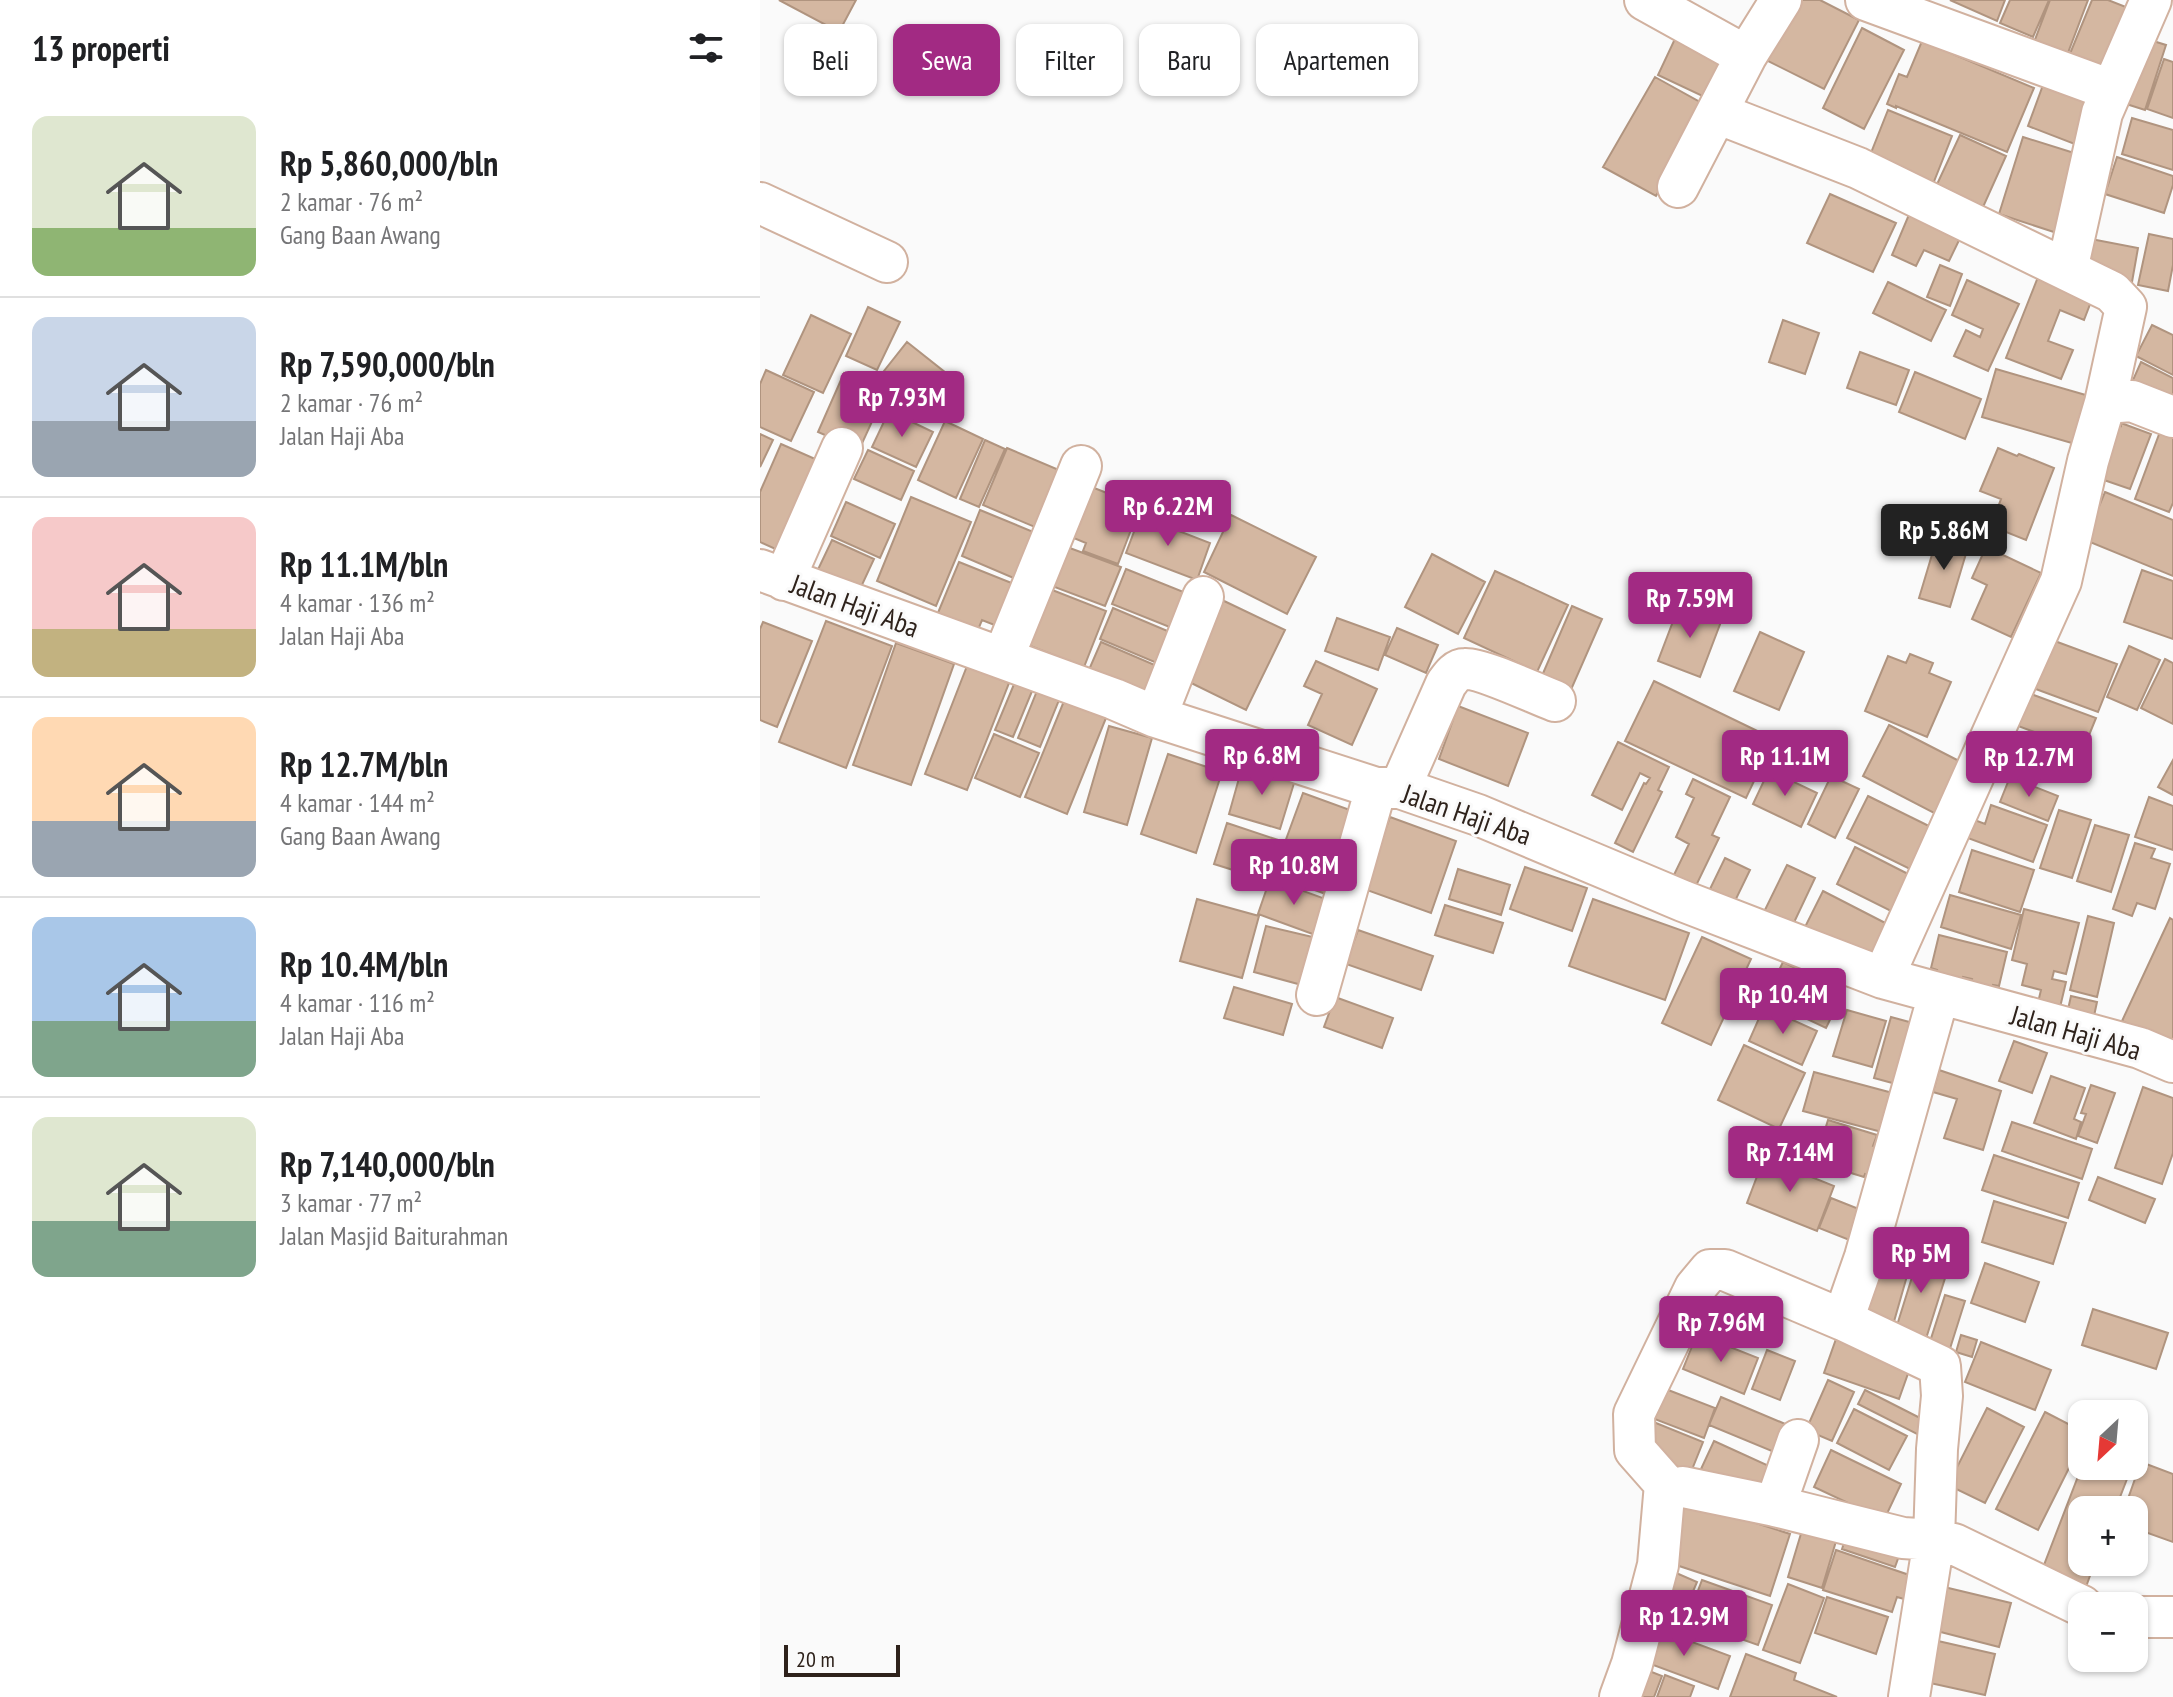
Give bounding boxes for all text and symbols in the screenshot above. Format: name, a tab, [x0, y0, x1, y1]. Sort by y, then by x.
chip: Beli	[784, 24, 877, 96]
chip: Sewa	[893, 24, 1000, 96]
chip: Filter	[1016, 24, 1123, 96]
chip: Baru	[1139, 24, 1240, 96]
chip: Apartemen	[1256, 24, 1418, 96]
text: 13 properti	[32, 26, 170, 70]
icon: filters	[684, 26, 728, 70]
text: Rp 5,860,000/bln	[280, 141, 498, 185]
icon: home	[96, 148, 192, 244]
text: 2 kamar · 76 m²	[280, 185, 423, 218]
text: Gang Baan Awang	[280, 218, 441, 251]
text: Rp 7,590,000/bln	[280, 342, 495, 386]
icon: home	[96, 349, 192, 445]
pin: Rp 7.93M	[819, 371, 985, 439]
text: Rp 7.93M	[858, 380, 946, 413]
text: 2 kamar · 76 m²	[280, 386, 423, 419]
text: Jalan Haji Aba	[280, 419, 404, 452]
pin: Rp 6.22M	[1085, 480, 1251, 548]
text: Rp 6.22M	[1123, 489, 1213, 522]
pin: Rp 5.86M	[1861, 504, 2027, 572]
text: Rp 5.86M	[1899, 513, 1989, 546]
text: Rp 11.1M/bln	[280, 542, 448, 586]
icon: home	[96, 549, 192, 645]
street label: Jalan Haji Aba	[785, 564, 924, 645]
pin: Rp 7.59M	[1607, 572, 1773, 640]
text: Rp 7.59M	[1646, 581, 1734, 614]
text: 4 kamar · 136 m²	[280, 586, 435, 619]
text: Jalan Haji Aba	[280, 619, 404, 652]
pin: Rp 6.8M	[1188, 729, 1336, 797]
pin: Rp 11.1M	[1702, 730, 1868, 798]
pin: Rp 12.7M	[1946, 731, 2112, 799]
text: Rp 6.8M	[1223, 738, 1301, 771]
text: Rp 11.1M	[1740, 739, 1830, 772]
text: Rp 12.7M	[1984, 740, 2074, 773]
text: Rp 12.7M/bln	[280, 742, 448, 786]
icon: home	[96, 749, 192, 845]
street label: Jalan Haji Aba	[1397, 774, 1536, 853]
text: 4 kamar · 144 m²	[280, 786, 435, 819]
text: Gang Baan Awang	[280, 819, 441, 852]
pin: Rp 10.8M	[1211, 839, 1377, 907]
text: Rp 10.8M	[1249, 848, 1339, 881]
text: Rp 10.4M/bln	[280, 942, 448, 986]
icon: home	[96, 949, 192, 1045]
pin: Rp 10.4M	[1700, 968, 1866, 1036]
text: Rp 10.4M	[1738, 977, 1828, 1010]
text: 4 kamar · 116 m²	[280, 986, 435, 1019]
street label: Jalan Haji Aba	[2006, 995, 2145, 1068]
text: Jalan Haji Aba	[280, 1019, 404, 1052]
pin: Rp 7.14M	[1707, 1126, 1873, 1194]
text: Rp 7.14M	[1746, 1135, 1834, 1168]
text: Rp 7,140,000/bln	[280, 1142, 495, 1186]
icon: home	[96, 1149, 192, 1245]
text: 3 kamar · 77 m²	[280, 1186, 422, 1219]
text: Jalan Masjid Baiturahman	[280, 1219, 508, 1252]
pin: Rp 5M	[1865, 1227, 1977, 1295]
text: Rp 5M	[1891, 1236, 1951, 1269]
pin: Rp 7.96M	[1638, 1296, 1804, 1364]
text: Rp 7.96M	[1677, 1305, 1765, 1338]
north arrow	[2068, 1400, 2148, 1480]
map controls	[2068, 1400, 2148, 1672]
button: +	[2068, 1496, 2148, 1576]
pin: Rp 12.9M	[1601, 1590, 1767, 1658]
button: −	[2068, 1592, 2148, 1672]
text: Rp 12.9M	[1639, 1599, 1729, 1632]
scale bar	[784, 1641, 900, 1677]
text: 20 m	[796, 1645, 835, 1673]

